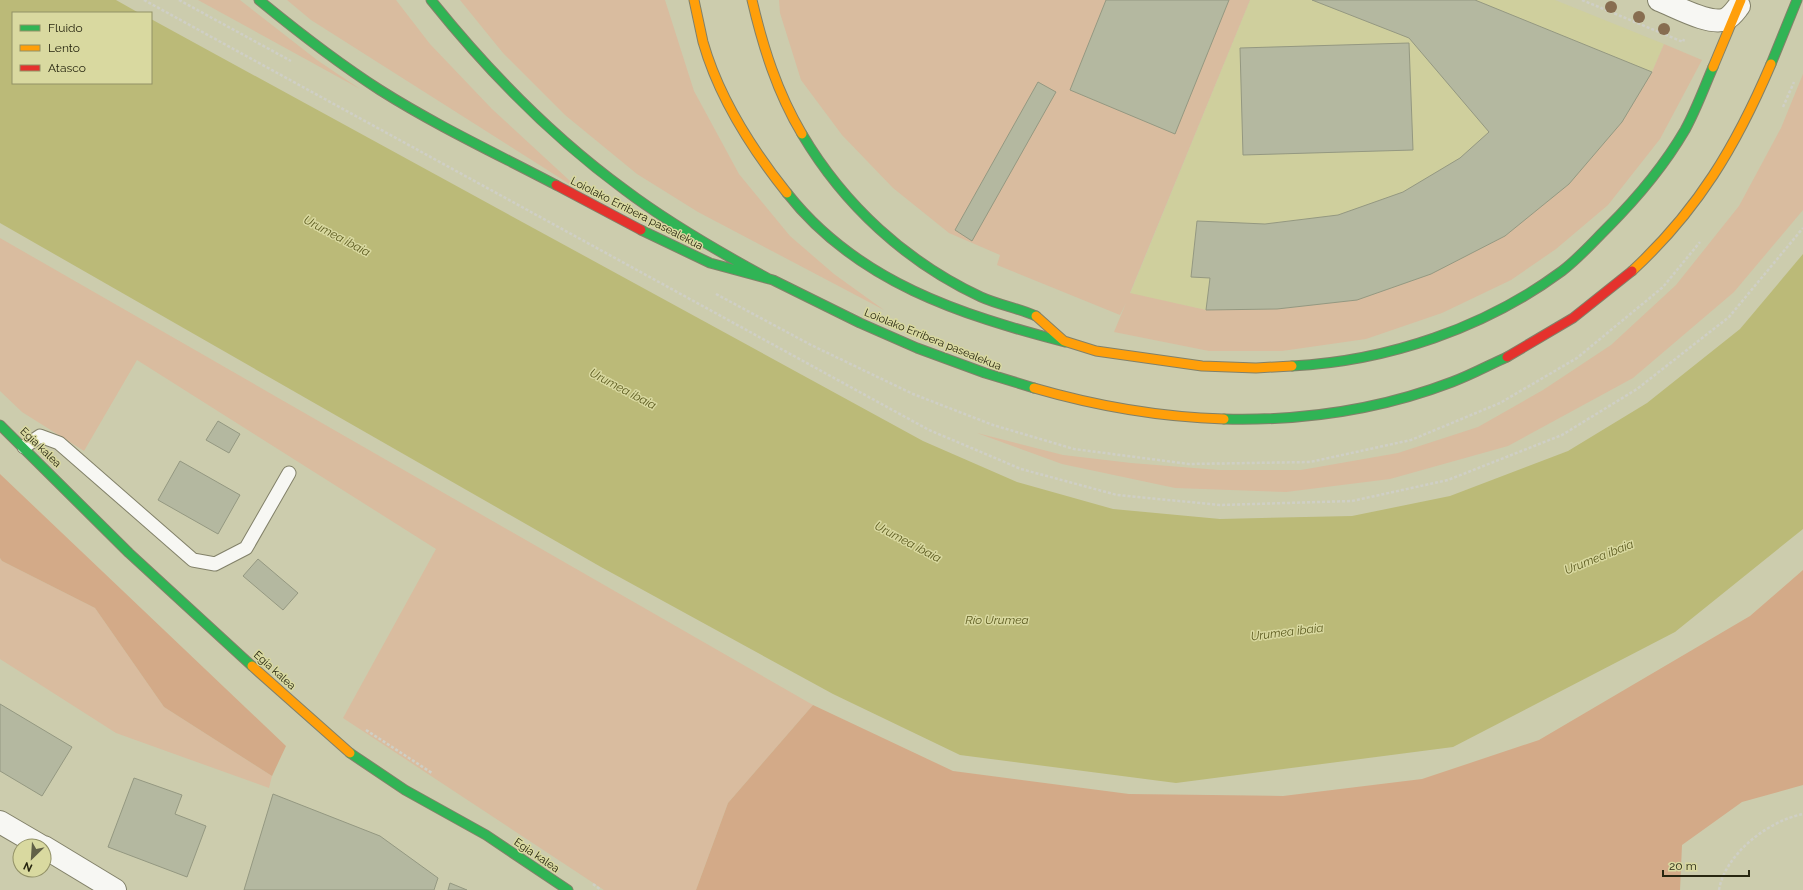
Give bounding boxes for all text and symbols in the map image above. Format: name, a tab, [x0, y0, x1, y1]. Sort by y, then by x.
legend	[12, 12, 152, 84]
text: Fluido	[48, 21, 83, 35]
text: Lento	[48, 41, 80, 55]
text: Atasco	[48, 61, 86, 75]
street label: Loiolako Erribera pasealekua	[568, 174, 705, 253]
water label: Urumea ibaia	[301, 213, 373, 259]
street label: Loiolako Erribera pasealekua	[862, 306, 1003, 373]
water label: Urumea ibaia	[587, 366, 659, 412]
street label: Egia kalea	[18, 425, 64, 470]
water label: Urumea ibaia	[872, 519, 944, 565]
water label: Urumea ibaia	[1562, 537, 1636, 577]
water label: Río Urumea	[965, 613, 1029, 627]
water label: Urumea ibaia	[1250, 621, 1324, 643]
street label: Egia kalea	[251, 648, 298, 693]
street label: Egia kalea	[512, 836, 562, 875]
north arrow	[12, 838, 52, 878]
scale bar	[1663, 852, 1749, 878]
text: N	[21, 859, 35, 874]
text: 20 m	[1669, 859, 1697, 873]

